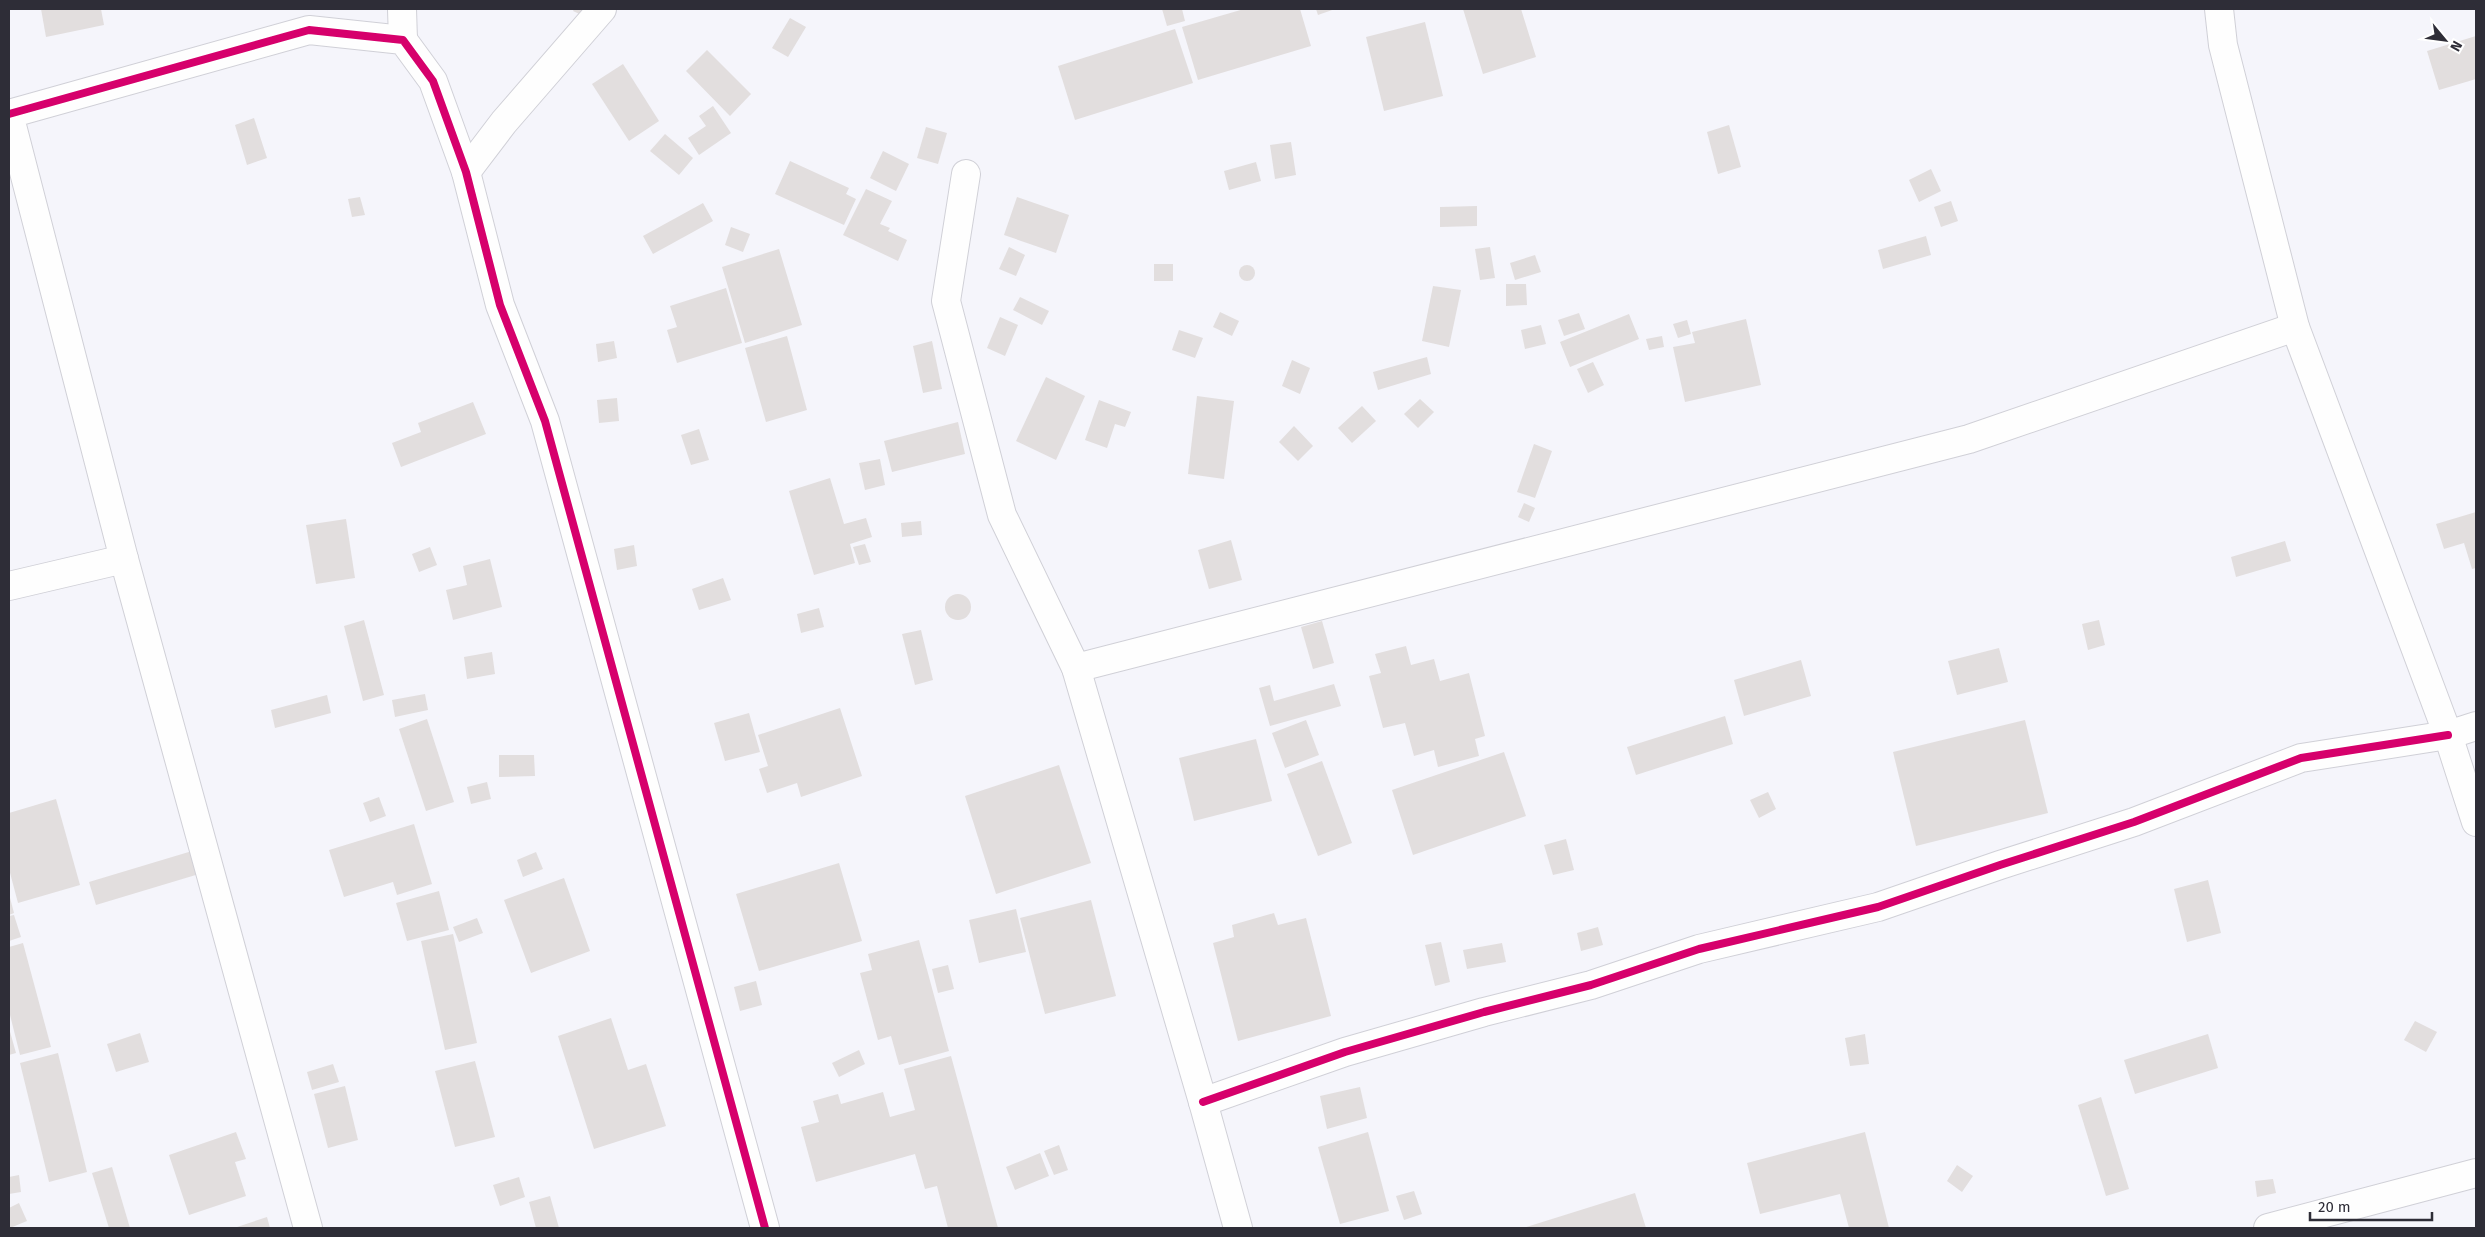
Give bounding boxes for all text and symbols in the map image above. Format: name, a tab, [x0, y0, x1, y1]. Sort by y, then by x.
north arrow	[2420, 15, 2470, 65]
text: N	[2446, 38, 2466, 54]
scale bar	[2310, 1190, 2432, 1222]
text: 20 m	[2318, 1198, 2351, 1216]

